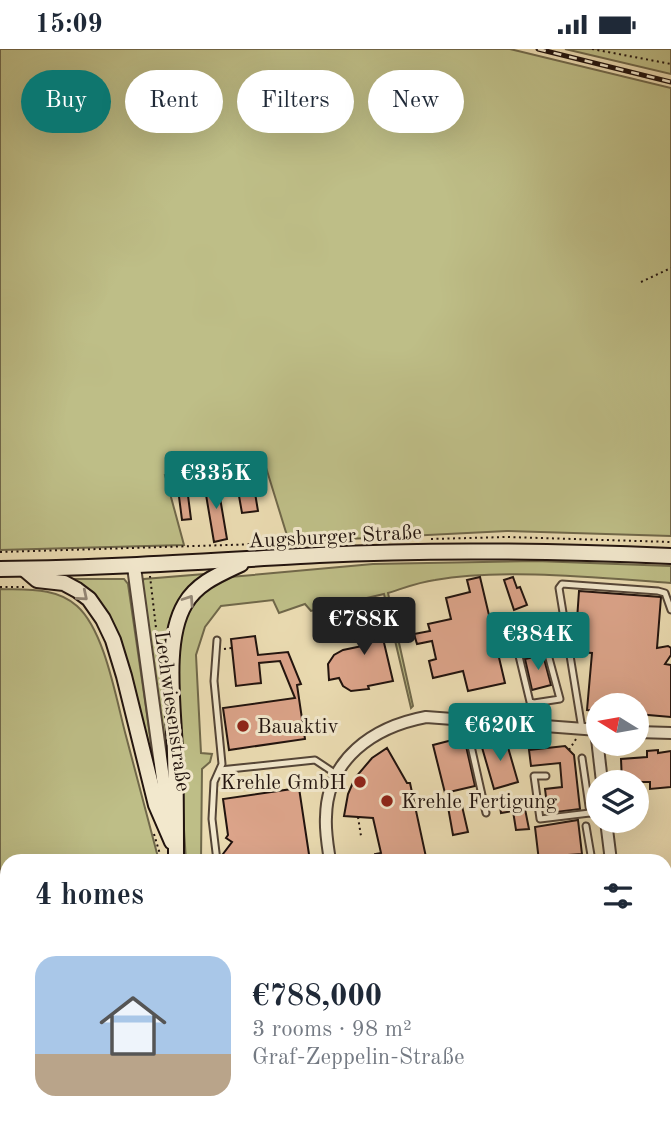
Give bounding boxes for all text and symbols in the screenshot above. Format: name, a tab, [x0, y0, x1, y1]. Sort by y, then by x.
text: 15:09	[35, 12, 103, 38]
chip: Buy	[21, 70, 111, 133]
chip: Rent	[125, 70, 223, 133]
chip: Filters	[237, 70, 354, 133]
chip: New	[368, 70, 464, 133]
pin: €335K	[167, 451, 265, 511]
text: €335K	[180, 462, 252, 485]
street label: Augsburger Straße	[248, 522, 422, 553]
one-way arrow	[75, 588, 88, 600]
one-way arrow	[180, 595, 193, 608]
pin: €788K	[315, 597, 413, 657]
text: €788K	[328, 608, 400, 631]
pin: €384K	[489, 613, 587, 672]
text: €384K	[502, 623, 574, 646]
street label: Lechwiesenstraße	[150, 629, 193, 793]
north arrow	[586, 693, 649, 756]
map controls	[586, 693, 649, 833]
pin: €620K	[451, 703, 549, 763]
text: €620K	[464, 714, 536, 737]
place label: Bauaktiv	[257, 717, 339, 738]
marker: Bauaktiv	[235, 718, 251, 734]
button: layers	[586, 770, 649, 833]
place label: Krehle GmbH	[220, 773, 346, 794]
marker: Krehle GmbH	[352, 774, 368, 790]
place label: Krehle Fertigung	[401, 792, 558, 813]
marker: Krehle Fertigung	[379, 793, 395, 809]
icon: filters	[599, 877, 637, 915]
text: 4 homes	[35, 881, 144, 911]
text: €788,000	[252, 982, 382, 1012]
icon: home	[91, 984, 175, 1068]
text: 3 rooms · 98 m²	[252, 1018, 412, 1041]
text: Graf-Zeppelin-Straße	[252, 1046, 465, 1069]

